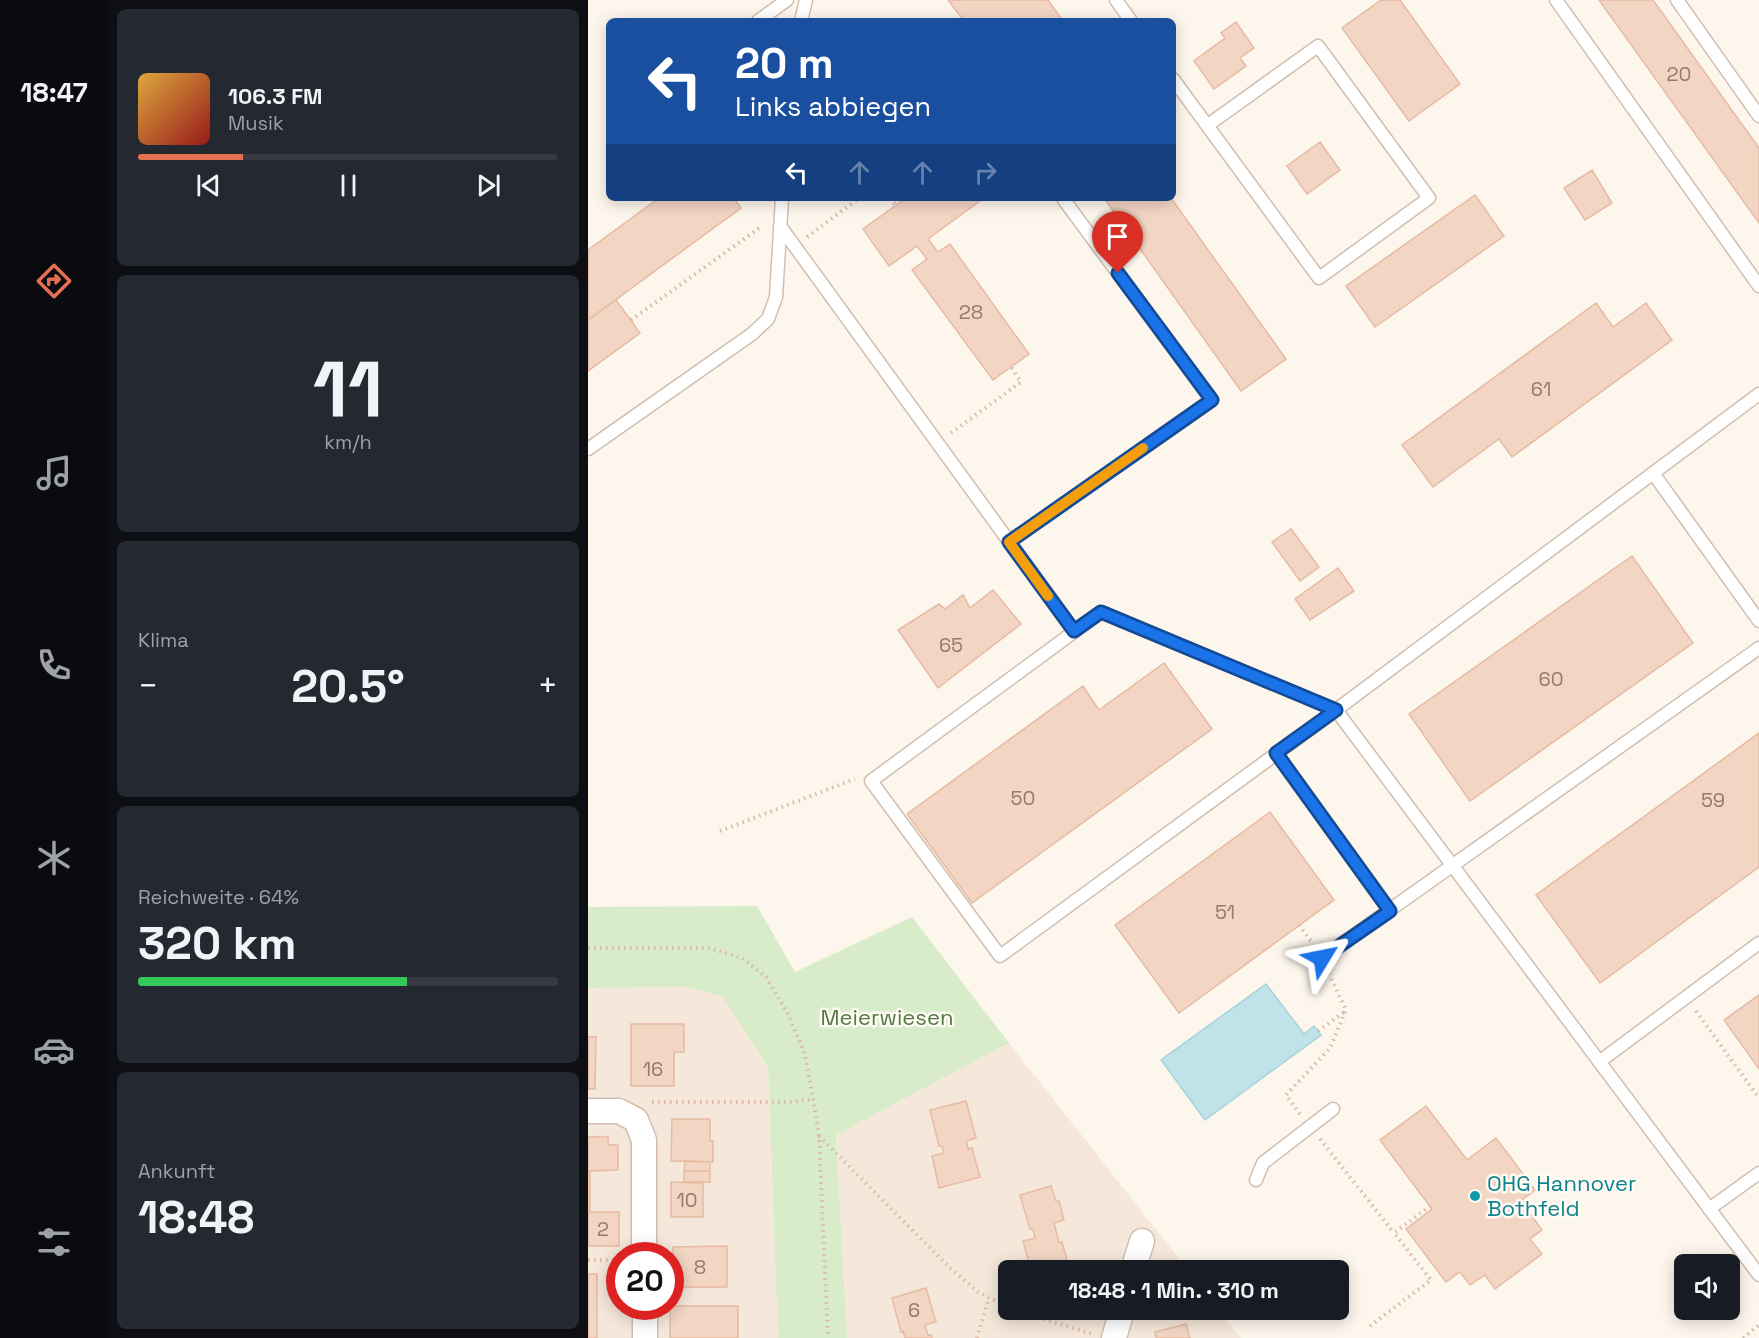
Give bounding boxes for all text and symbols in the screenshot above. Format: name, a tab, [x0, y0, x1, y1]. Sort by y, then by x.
text: 20 m	[735, 37, 834, 90]
icon: left	[636, 42, 714, 120]
house number: 20	[1667, 61, 1691, 87]
text: 18:47	[20, 75, 88, 110]
text: 106.3 FM	[228, 82, 322, 110]
text: Links abbiegen	[735, 89, 931, 124]
text: Musik	[228, 110, 284, 136]
icon: left	[780, 156, 813, 189]
icon: ahead	[843, 156, 876, 189]
icon: ahead	[906, 156, 939, 189]
icon: right	[969, 156, 1002, 189]
icon: previous	[192, 169, 225, 202]
icon: pause	[332, 169, 365, 202]
icon: next	[472, 169, 505, 202]
pin	[1092, 211, 1143, 273]
icon: arrive	[1101, 220, 1134, 253]
icon: directions	[33, 260, 75, 302]
house number: 28	[959, 299, 983, 325]
text: 11	[313, 340, 383, 440]
house number: 61	[1531, 376, 1551, 402]
text: km/h	[324, 429, 372, 455]
icon: music	[33, 452, 75, 494]
text: Klima	[138, 627, 189, 653]
house number: 65	[939, 632, 963, 658]
icon: phone	[33, 644, 75, 686]
text: 20.5°	[291, 658, 405, 715]
text: −	[138, 665, 158, 707]
text: +	[538, 665, 558, 707]
house number: 60	[1538, 666, 1564, 692]
house number: 50	[1011, 785, 1035, 811]
house number: 59	[1701, 787, 1725, 813]
icon: climate	[33, 837, 75, 879]
text: Reichweite · 64%	[138, 884, 299, 910]
house number: 51	[1215, 899, 1235, 925]
text: 320 km	[138, 915, 297, 972]
position arrow	[1290, 926, 1354, 990]
park label: Meierwiesen	[821, 1003, 953, 1031]
icon: car	[33, 1029, 75, 1071]
house number: 16	[643, 1056, 663, 1082]
text: Ankunft	[138, 1158, 216, 1184]
place label: OHG Hannover Bothfeld	[1487, 1169, 1636, 1222]
house number: 10	[676, 1187, 698, 1213]
text: 18:48	[138, 1189, 254, 1246]
marker: OHG Hannover Bothfeld	[1468, 1189, 1482, 1203]
house number: 2	[597, 1216, 609, 1242]
icon: filters	[33, 1221, 75, 1263]
speed limit sign: 20	[606, 1242, 684, 1320]
house number: 8	[694, 1254, 706, 1280]
map controls	[1674, 1254, 1740, 1320]
button: sound	[1674, 1254, 1740, 1320]
text: 18:48 · 1 Min. · 310 m	[1068, 1276, 1279, 1304]
house number: 6	[908, 1297, 920, 1323]

